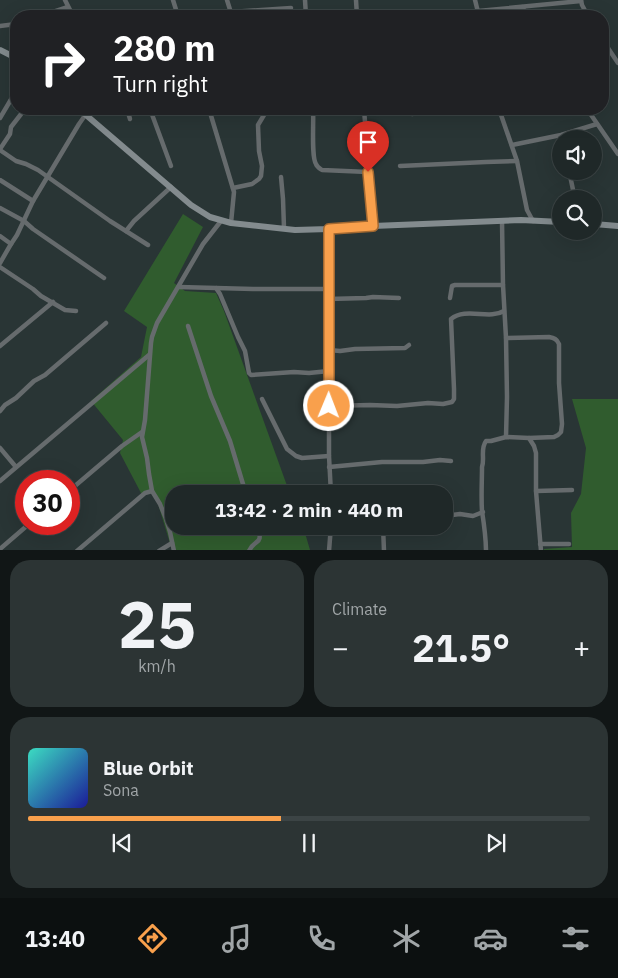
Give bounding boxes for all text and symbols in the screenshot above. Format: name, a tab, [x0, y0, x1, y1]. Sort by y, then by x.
text: 280 m	[113, 25, 216, 71]
icon: right	[30, 30, 95, 95]
text: Turn right	[113, 69, 208, 98]
pin	[347, 121, 389, 172]
icon: arrive	[354, 128, 382, 156]
map controls	[552, 130, 602, 240]
button: sound	[552, 130, 602, 180]
button: search	[552, 190, 602, 240]
position arrow	[302, 379, 354, 431]
speed limit sign: 30	[15, 470, 80, 535]
text: 13:42 · 2 min · 440 m	[215, 498, 403, 522]
text: 25	[118, 581, 196, 666]
text: Climate	[332, 599, 387, 619]
text: 21.5°	[412, 623, 510, 672]
text: −	[332, 629, 349, 666]
text: +	[573, 629, 590, 666]
text: km/h	[138, 656, 176, 676]
text: Blue Orbit	[103, 756, 193, 780]
text: Sona	[103, 780, 139, 800]
icon: previous	[108, 829, 136, 857]
icon: pause	[295, 829, 323, 857]
icon: next	[482, 829, 510, 857]
icon: directions	[135, 921, 170, 956]
icon: music	[219, 921, 254, 956]
icon: phone	[304, 921, 339, 956]
icon: climate	[389, 921, 424, 956]
icon: car	[473, 921, 508, 956]
icon: filters	[558, 921, 593, 956]
text: 13:40	[25, 924, 85, 953]

